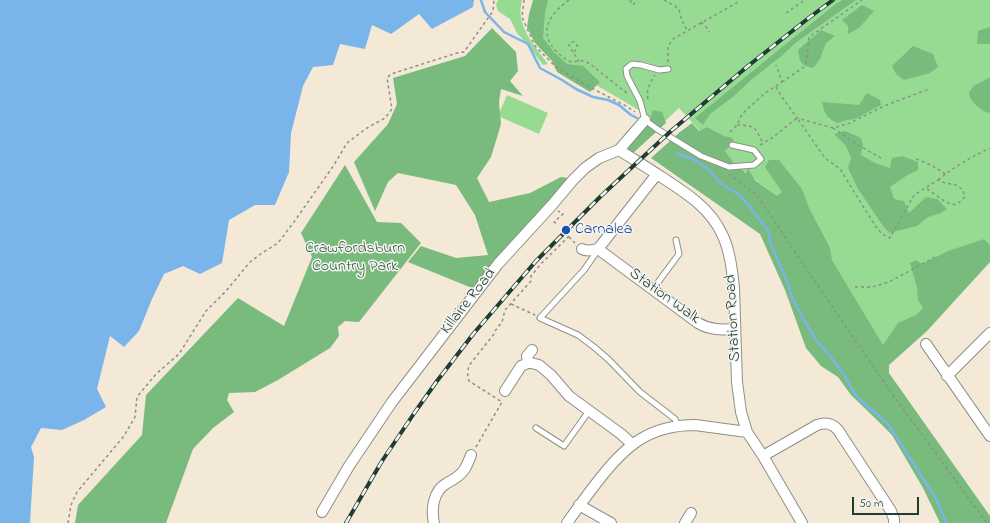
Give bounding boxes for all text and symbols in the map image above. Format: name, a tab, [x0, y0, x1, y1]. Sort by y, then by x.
place label: Carnalea	[575, 220, 632, 240]
marker: Carnalea	[560, 224, 572, 236]
park label: Crawfordsburn Country Park	[305, 239, 405, 277]
street label: Killaire Road	[437, 265, 501, 339]
street label: Station Walk	[625, 265, 703, 329]
street label: Station Road	[722, 274, 746, 362]
scale bar	[854, 489, 921, 515]
text: 50 m	[859, 495, 883, 513]

